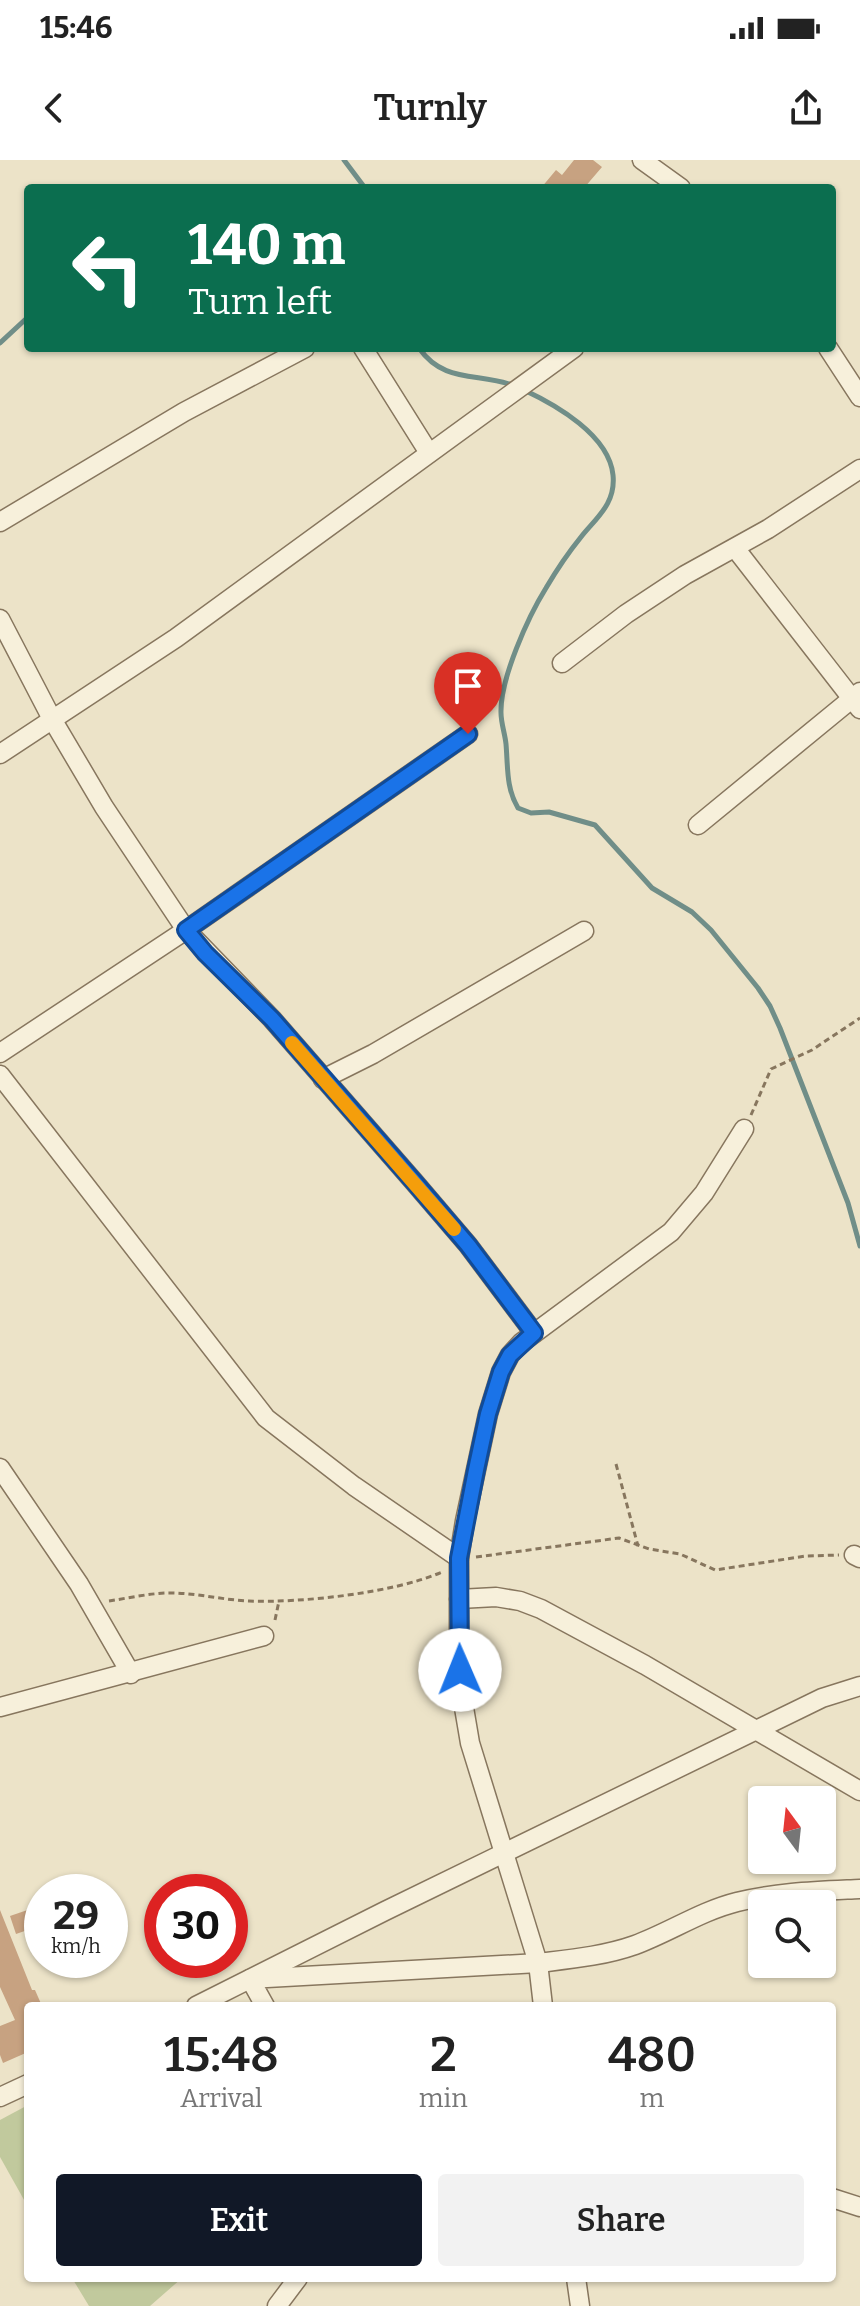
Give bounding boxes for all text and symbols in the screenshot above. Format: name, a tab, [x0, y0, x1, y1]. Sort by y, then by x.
text: 15:46	[40, 10, 112, 46]
icon: back	[32, 86, 76, 130]
text: Turnly	[373, 86, 487, 130]
icon: share	[784, 86, 828, 130]
text: 140 m	[188, 212, 345, 279]
icon: left	[56, 216, 160, 320]
text: Turn left	[188, 280, 332, 324]
pin	[434, 652, 502, 734]
icon: arrive	[446, 664, 490, 708]
position arrow	[418, 1628, 502, 1712]
north arrow	[748, 1786, 836, 1874]
map controls	[748, 1786, 836, 1978]
speed limit sign: 30	[144, 1874, 248, 1978]
button: search	[748, 1890, 836, 1978]
text: 29	[53, 1892, 99, 1940]
text: km/h	[51, 1934, 101, 1958]
text: 15:48	[164, 2026, 279, 2084]
text: 2	[430, 2026, 457, 2084]
text: 480	[608, 2026, 696, 2084]
text: Arrival	[180, 2083, 263, 2114]
text: min	[419, 2083, 468, 2114]
text: m	[640, 2083, 664, 2114]
button: Exit	[56, 2174, 422, 2266]
button: Share	[438, 2174, 804, 2266]

